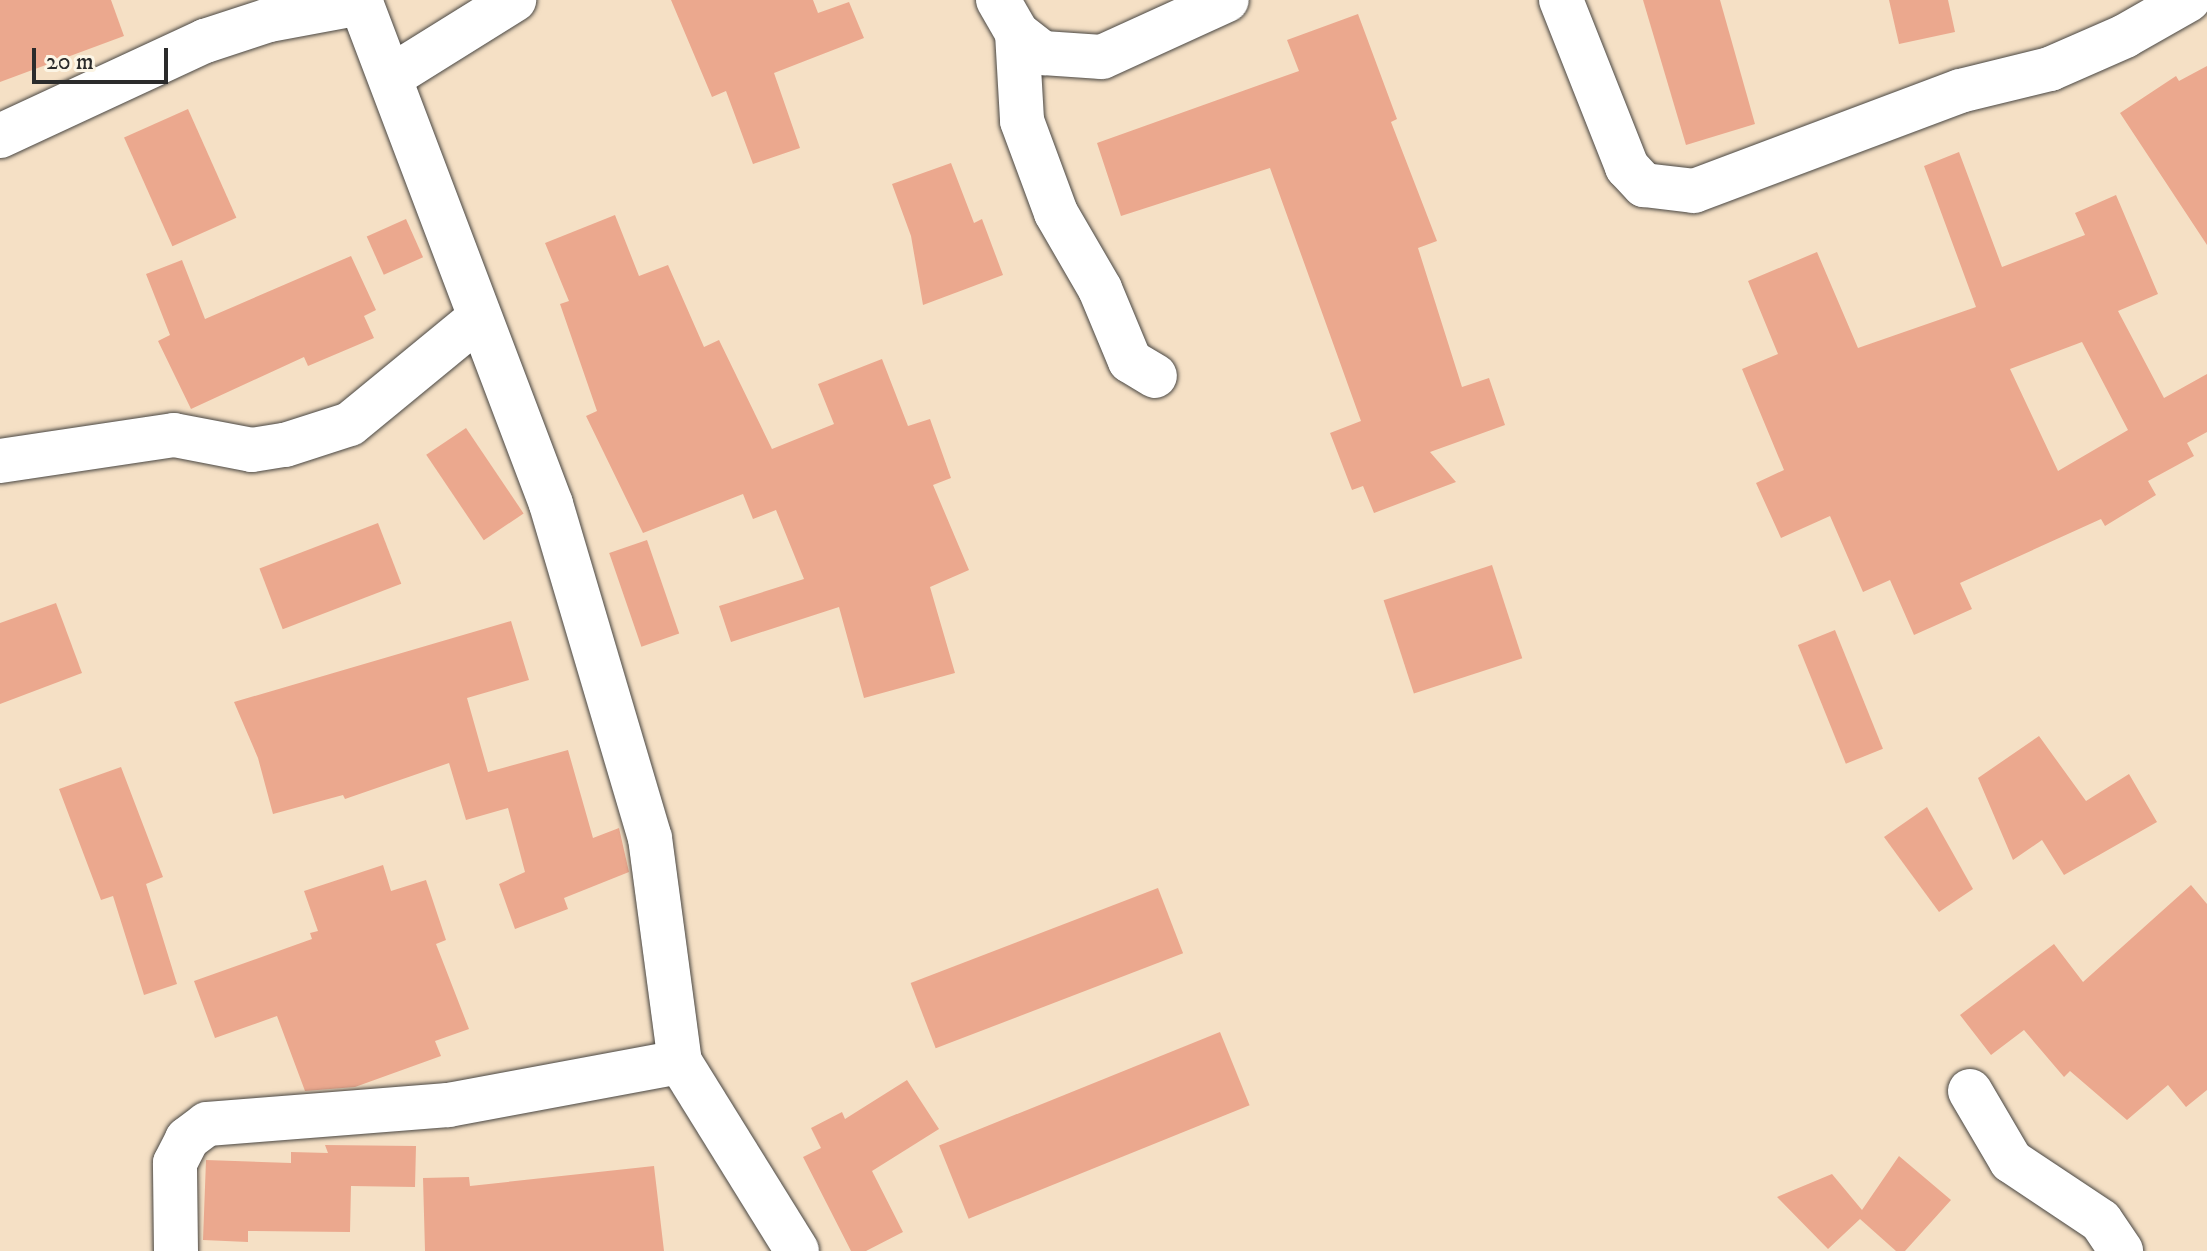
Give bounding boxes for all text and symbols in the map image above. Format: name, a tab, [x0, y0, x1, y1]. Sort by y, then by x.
scale bar	[36, 32, 172, 82]
text: 20 m	[46, 47, 94, 77]

